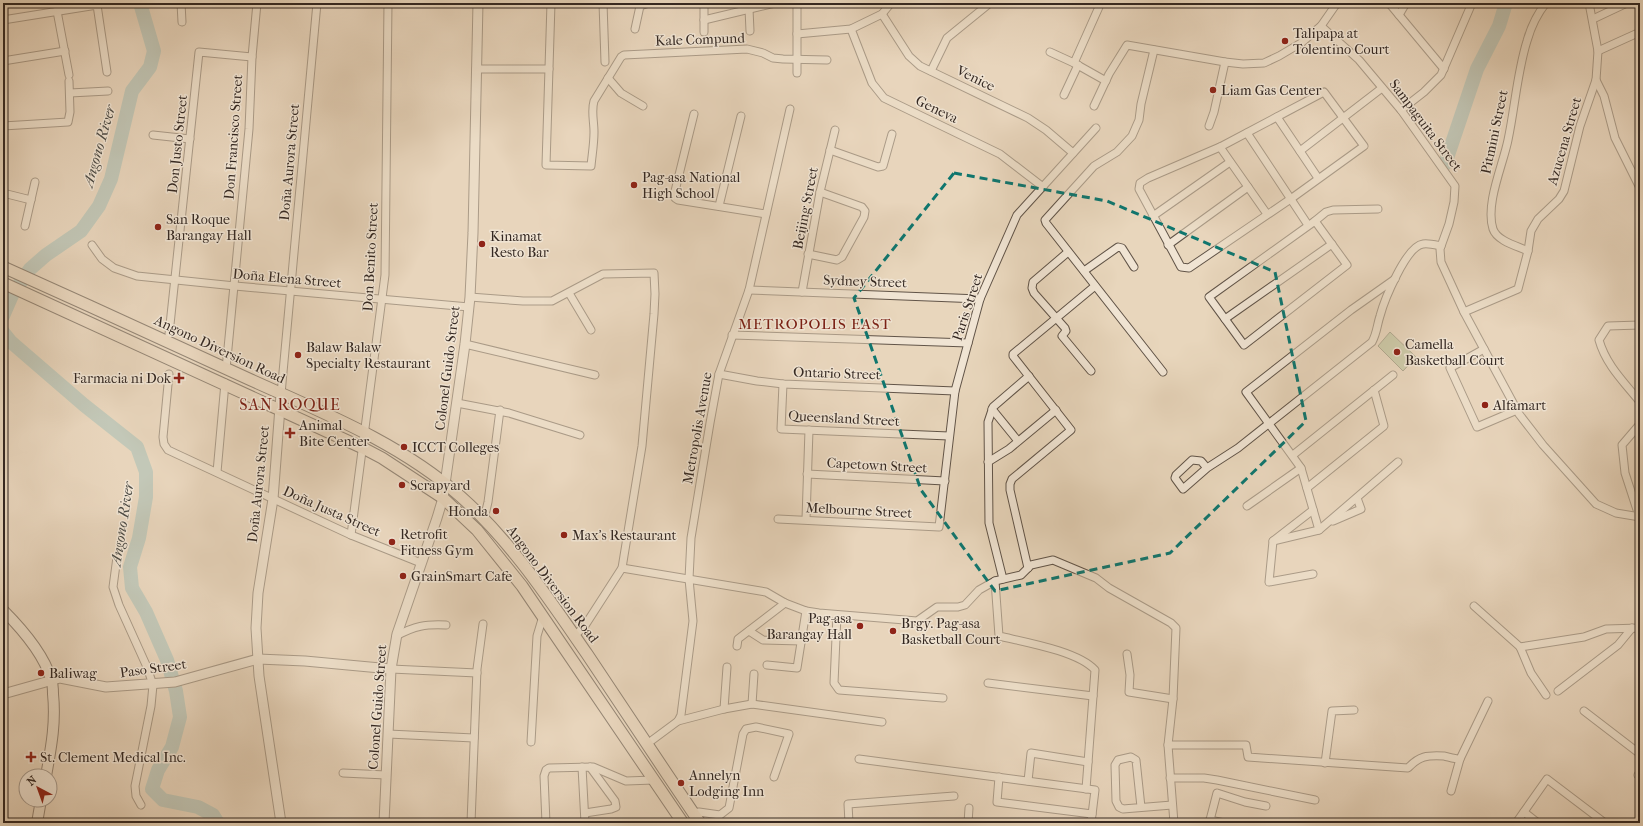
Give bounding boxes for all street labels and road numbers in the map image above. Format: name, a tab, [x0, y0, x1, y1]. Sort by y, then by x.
street label: Kale Compund	[655, 29, 746, 50]
street label: Venice	[953, 61, 998, 95]
street label: Don Francisco Street	[221, 74, 246, 200]
street label: Sampaguita Street	[1386, 76, 1466, 175]
street label: Pitmini Street	[1477, 89, 1512, 176]
street label: Geneva	[913, 92, 961, 127]
street label: Don Justo Street	[164, 94, 191, 194]
street label: Azucena Street	[1544, 95, 1585, 188]
street label: Doña Aurora Street	[276, 103, 303, 221]
street label: Beijing Street	[789, 166, 822, 251]
street label: Don Benito Street	[359, 202, 382, 312]
street label: Doña Elena Street	[232, 265, 342, 292]
street label: Paris Street	[949, 271, 986, 343]
street label: Sydney Street	[823, 272, 907, 291]
street label: Colonel Guido Street	[431, 305, 464, 431]
street label: Angono Diversion Road	[151, 311, 288, 387]
street label: Ontario Street	[793, 363, 881, 384]
street label: Metropolis Avenue	[679, 371, 716, 485]
street label: Queensland Street	[788, 407, 900, 430]
street label: Doña Aurora Street	[244, 425, 273, 543]
street label: Capetown Street	[826, 454, 928, 477]
street label: Doña Justa Street	[280, 482, 383, 541]
street label: Melbourne Street	[805, 499, 913, 522]
street label: Angono Diversion Road	[502, 521, 602, 647]
street label: Colonel Guido Street	[365, 644, 390, 770]
street label: Paso Street	[119, 655, 187, 682]

